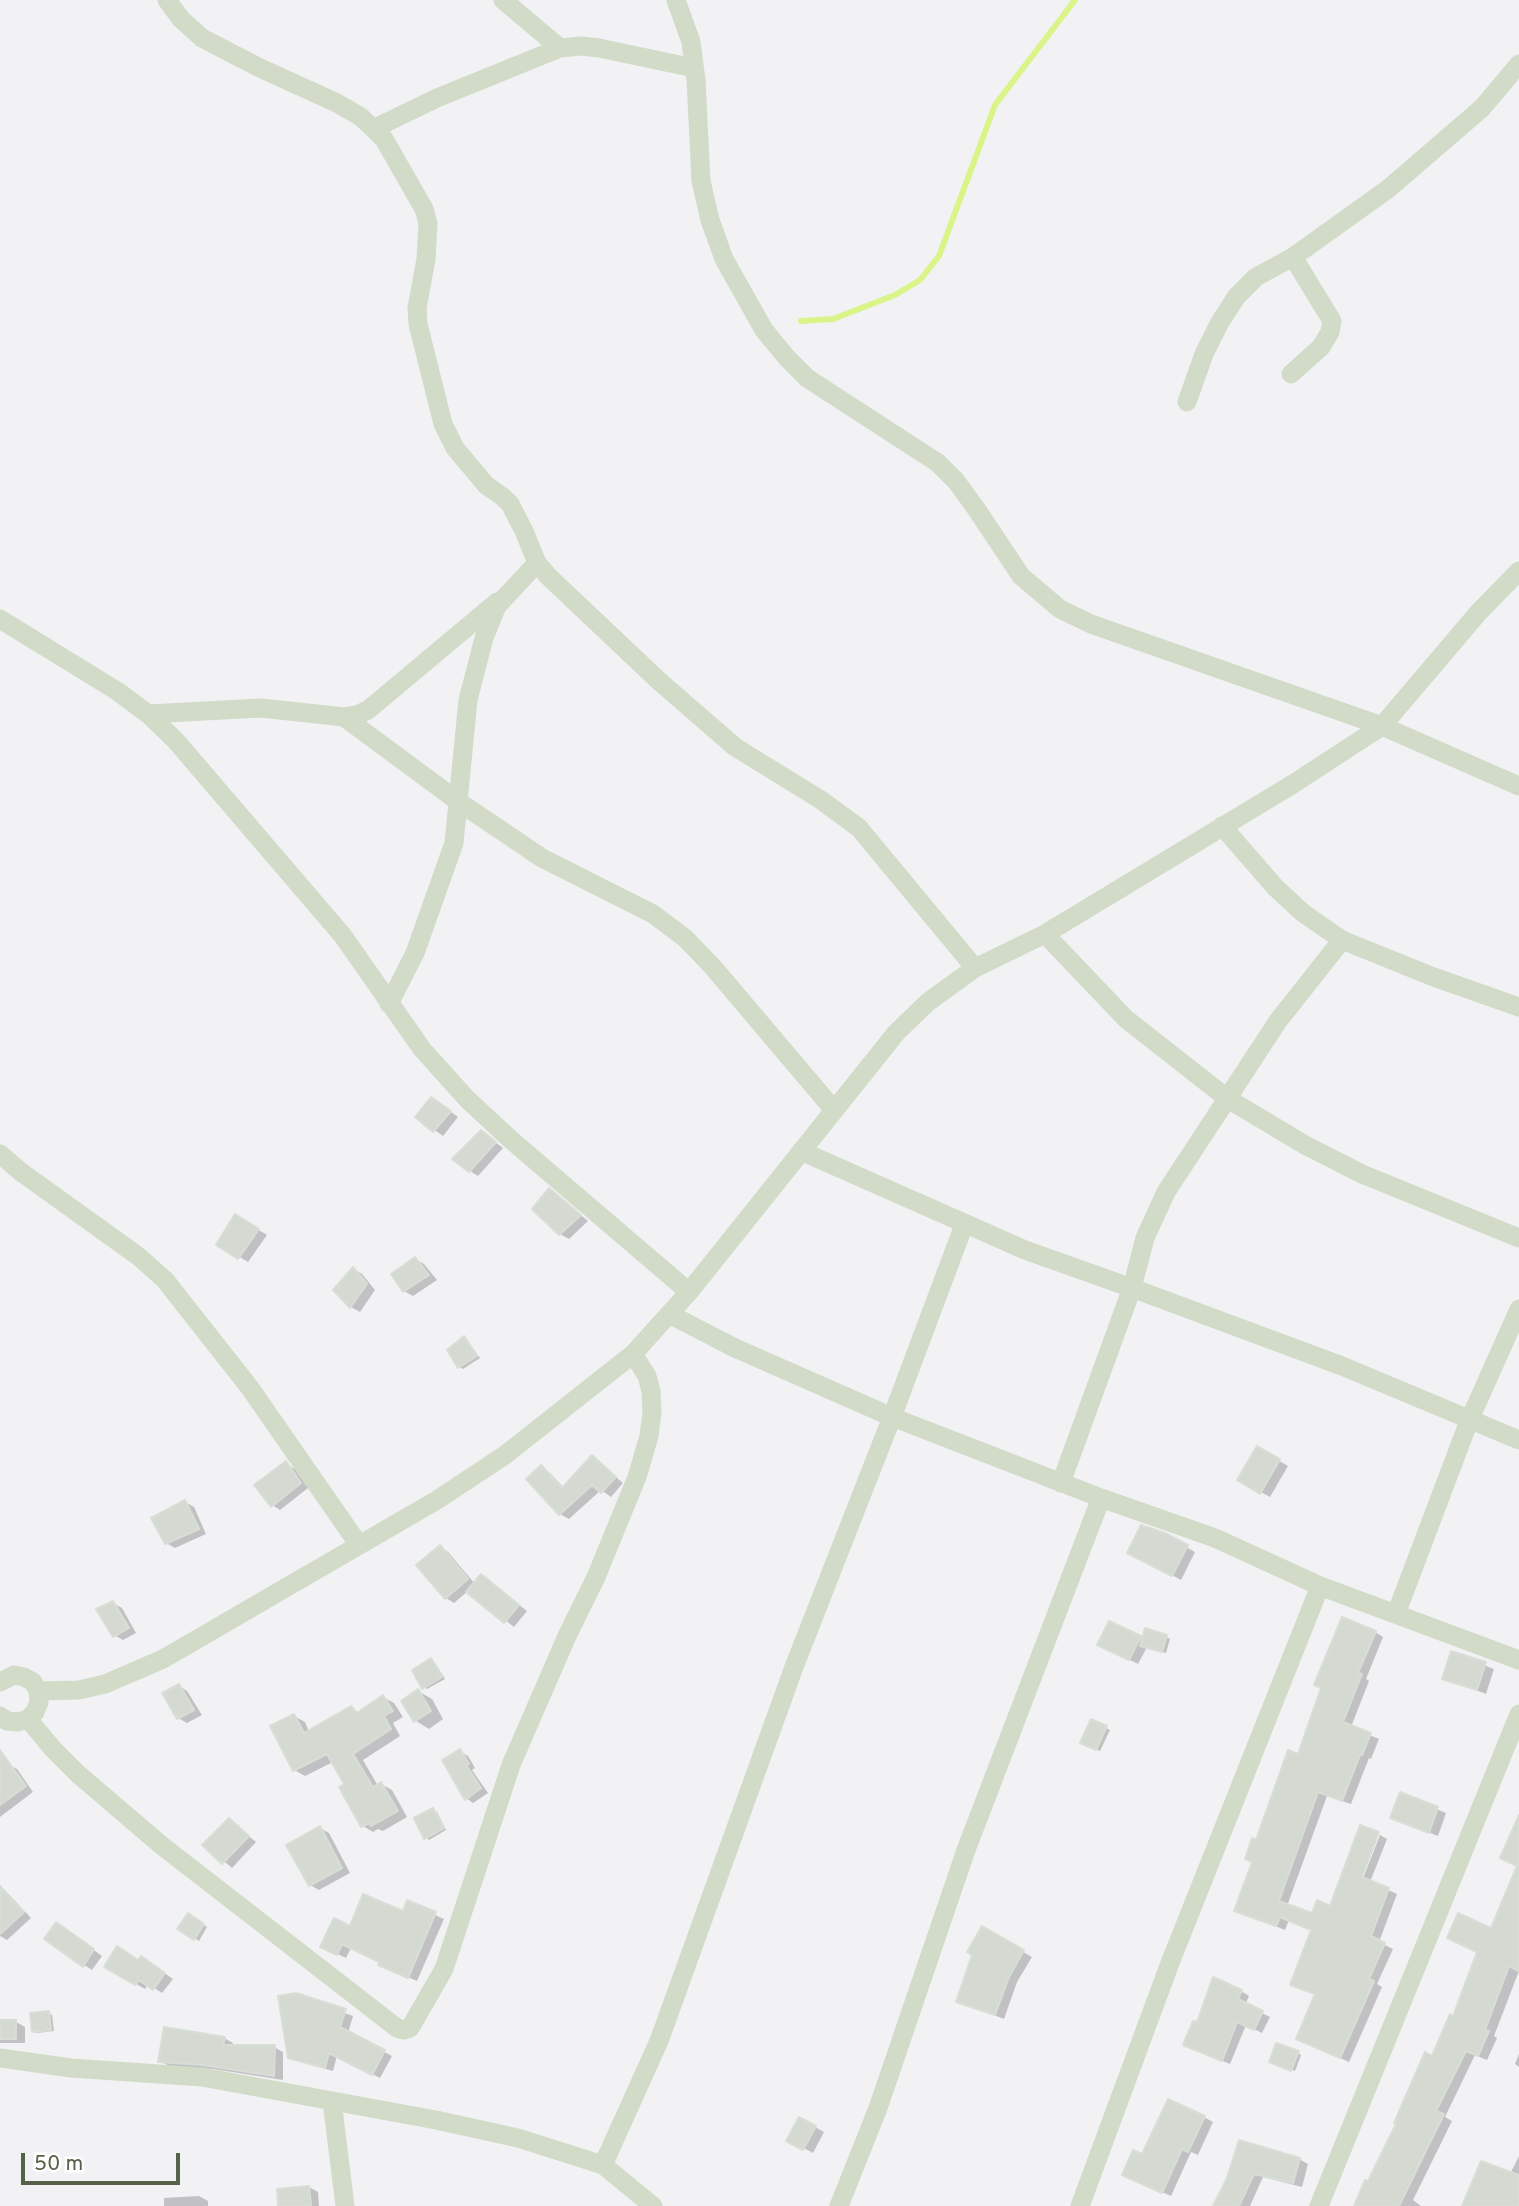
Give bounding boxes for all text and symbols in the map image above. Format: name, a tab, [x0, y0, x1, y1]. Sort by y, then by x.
scale bar	[24, 2140, 184, 2184]
text: 50 m	[34, 2151, 83, 2178]

